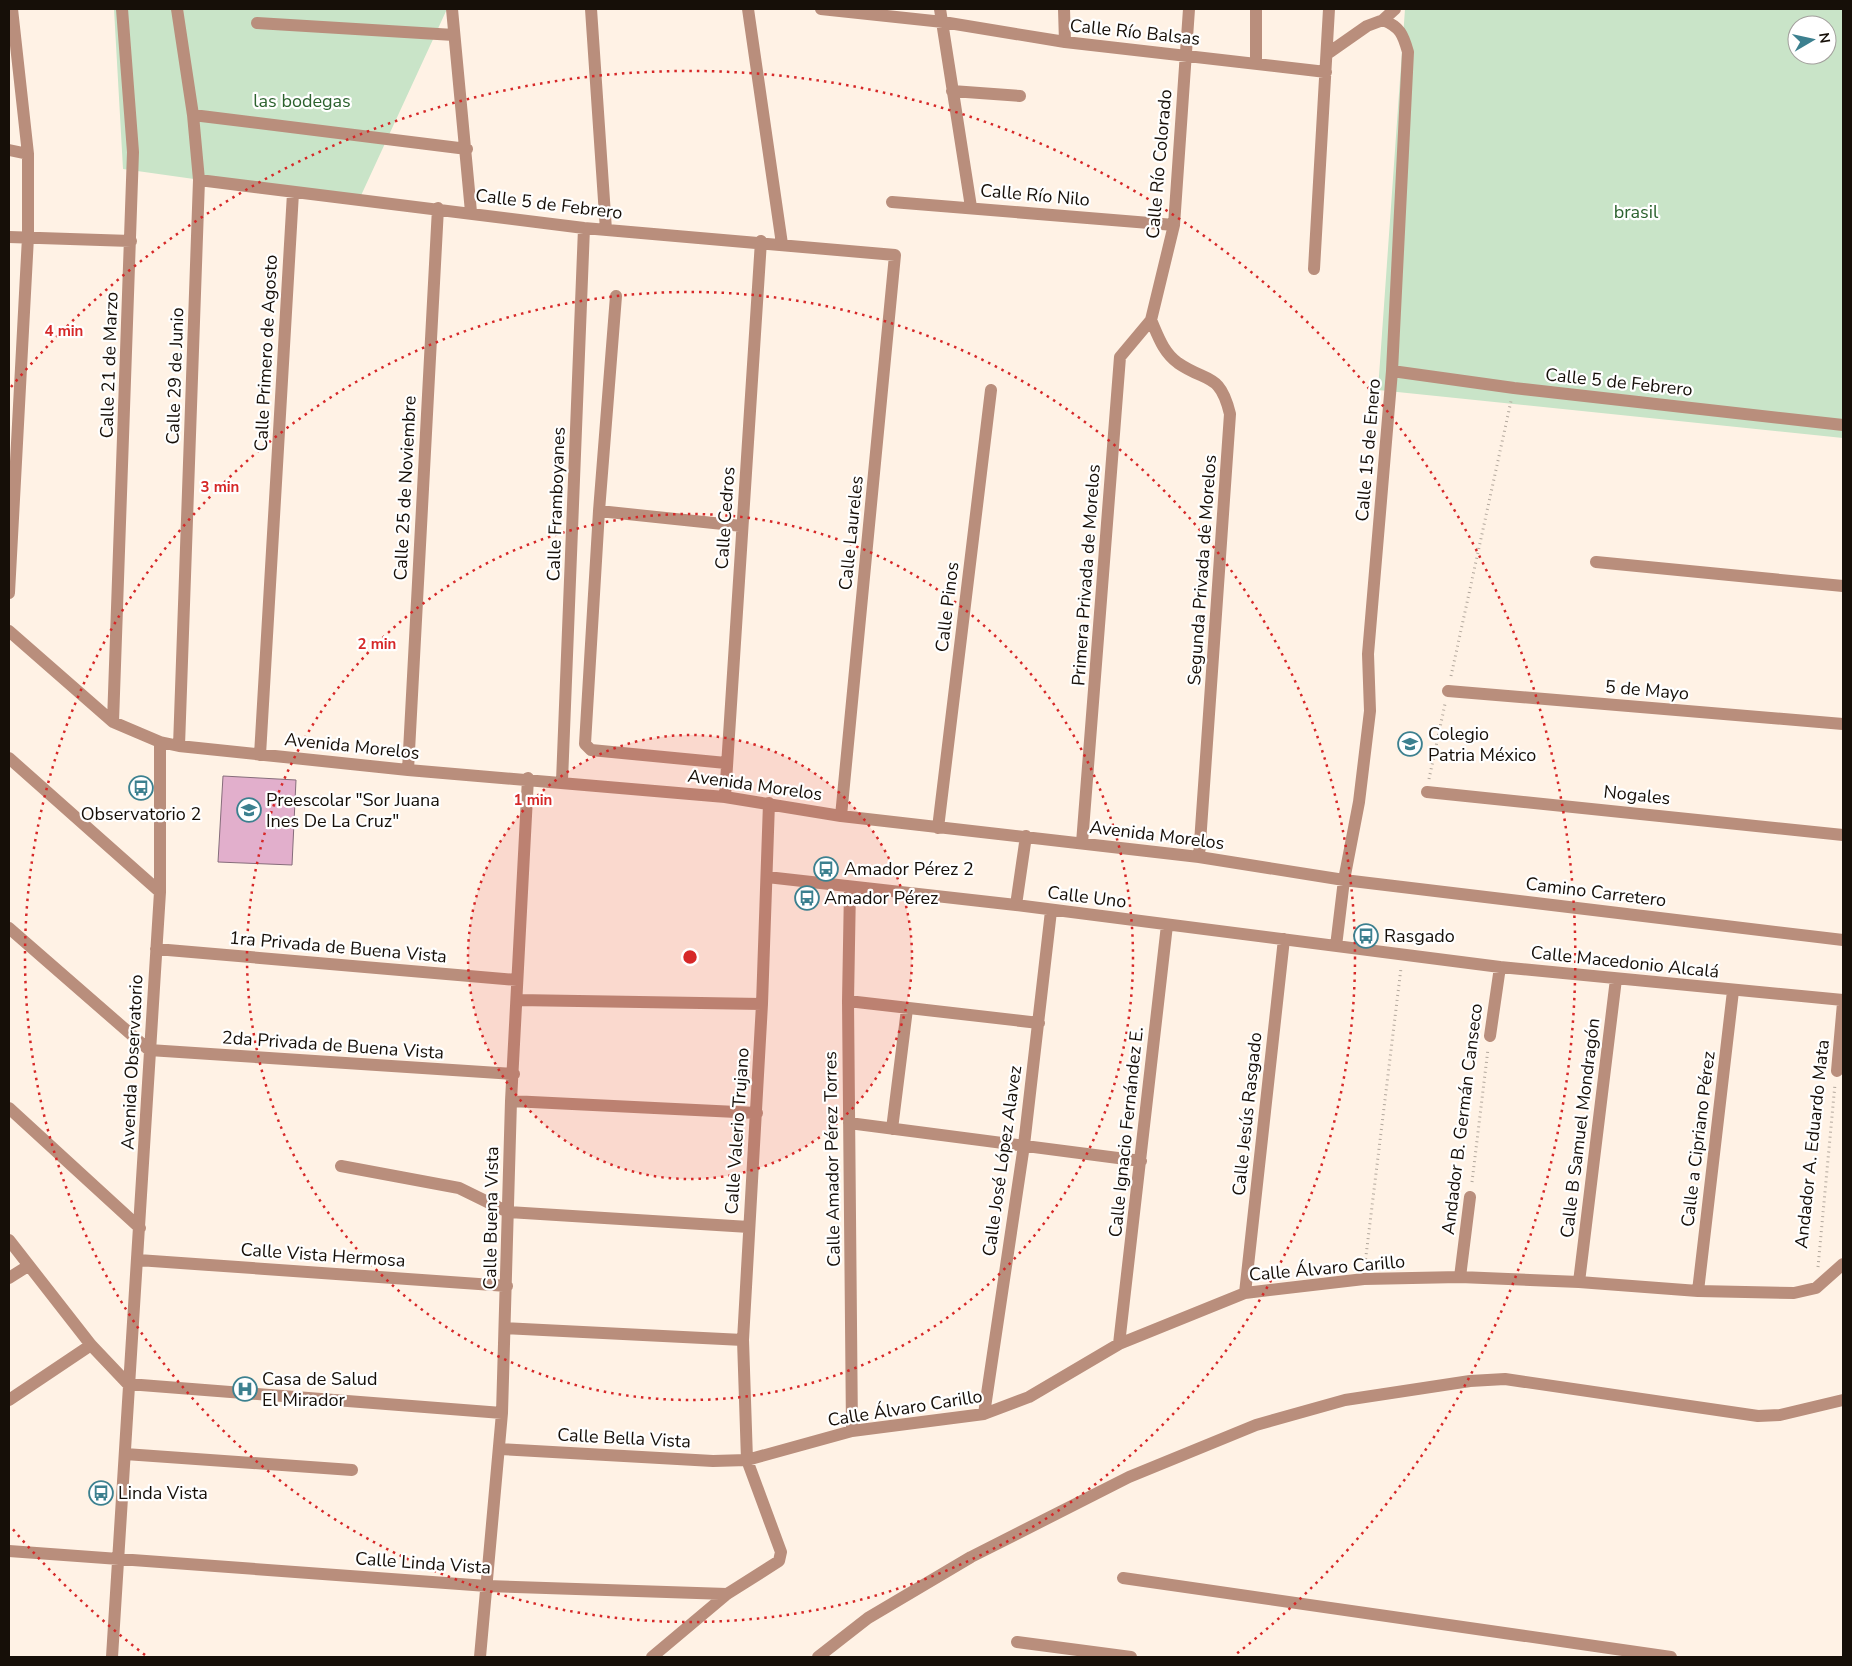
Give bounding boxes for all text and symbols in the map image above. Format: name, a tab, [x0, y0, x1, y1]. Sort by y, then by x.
street label: Calle Río Balsas	[1069, 13, 1201, 51]
north arrow	[1787, 15, 1837, 65]
text: N	[1814, 31, 1835, 45]
street label: Calle Río Colorado	[1141, 88, 1177, 240]
park label: las bodegas	[253, 89, 351, 113]
street label: Calle Río Nilo	[979, 178, 1091, 212]
street label: Calle 5 de Febrero	[474, 183, 624, 225]
park label: brasil	[1614, 200, 1659, 224]
street label: Calle Primero de Agosto	[249, 254, 283, 452]
street label: Calle 21 de Marzo	[94, 291, 124, 439]
street label: Calle 29 de Junio	[161, 307, 189, 445]
text: 4 min	[45, 321, 83, 341]
street label: Calle 5 de Febrero	[1544, 362, 1694, 402]
street label: Calle 15 de Enero	[1350, 377, 1386, 523]
street label: Calle 25 de Noviembre	[388, 395, 422, 581]
street label: Calle Framboyanes	[541, 426, 571, 582]
street label: Segunda Privada de Morelos	[1182, 454, 1222, 686]
street label: Primera Privada de Morelos	[1066, 463, 1106, 687]
street label: Calle Cedros	[709, 466, 741, 570]
street label: Calle Laureles	[833, 475, 869, 591]
text: 3 min	[201, 477, 239, 497]
street label: Calle Pinos	[930, 561, 964, 653]
text: 2 min	[358, 634, 396, 654]
street label: 5 de Mayo	[1604, 674, 1690, 706]
place label: Colegio Patria México	[1428, 722, 1536, 767]
street label: Avenida Morelos	[283, 727, 421, 765]
school or university icon: Colegio Patria México	[1397, 731, 1423, 757]
street label: Avenida Morelos	[686, 764, 824, 806]
bus stop icon: Observatorio 2	[128, 775, 154, 801]
street label: Nogales	[1602, 780, 1672, 810]
place label: Preescolar "Sor Juana Ines De La Cruz"	[266, 788, 440, 833]
text: 1 min	[514, 790, 552, 810]
school or university icon: Preescolar "Sor Juana Ines De La Cruz"	[236, 797, 262, 823]
place label: Observatorio 2	[81, 802, 201, 826]
street label: Avenida Morelos	[1088, 815, 1226, 855]
bus stop icon: Amador Pérez 2	[813, 856, 839, 882]
place label: Amador Pérez 2	[844, 857, 974, 881]
street label: Camino Carretero	[1524, 871, 1668, 913]
street label: Calle Uno	[1046, 880, 1128, 914]
bus stop icon: Amador Pérez	[794, 885, 820, 911]
place label: Amador Pérez	[824, 886, 938, 910]
bus stop icon: Rasgado	[1353, 923, 1379, 949]
place label: Rasgado	[1384, 924, 1455, 948]
street label: 1ra Privada de Buena Vista	[228, 926, 448, 968]
street label: Calle Macedonio Alcalá	[1530, 940, 1720, 984]
centre of rings	[681, 948, 699, 966]
street label: Avenida Observatorio	[115, 974, 149, 1150]
street label: Andador B. Germán Canseco	[1436, 1002, 1488, 1236]
street label: Calle B Samuel Mondragón	[1555, 1017, 1605, 1239]
street label: 2da Privada de Buena Vista	[221, 1025, 445, 1065]
street label: Calle Ignacio Fernández E.	[1103, 1026, 1149, 1238]
street label: Calle Jesús Rasgado	[1226, 1031, 1268, 1197]
street label: Andador A. Eduardo Mata	[1789, 1038, 1835, 1250]
street label: Calle Valerio Trujano	[719, 1047, 755, 1215]
street label: Calle a Cipriano Pérez	[1675, 1050, 1721, 1228]
street label: Calle Amador Pérez Torres	[818, 1051, 846, 1267]
street label: Calle José López Alavez	[977, 1064, 1027, 1258]
street label: Calle Buena Vista	[478, 1146, 504, 1290]
street label: Calle Vista Hermosa	[240, 1237, 406, 1273]
street label: Calle Álvaro Carillo	[1248, 1249, 1406, 1287]
place label: Casa de Salud El Mirador	[262, 1367, 377, 1412]
hospital icon: Casa de Salud El Mirador	[232, 1376, 258, 1402]
street label: Calle Álvaro Carillo	[826, 1384, 984, 1432]
street label: Calle Bella Vista	[557, 1423, 691, 1453]
bus stop icon: Linda Vista	[88, 1480, 114, 1506]
place label: Linda Vista	[118, 1481, 208, 1505]
street label: Calle Linda Vista	[354, 1546, 492, 1580]

